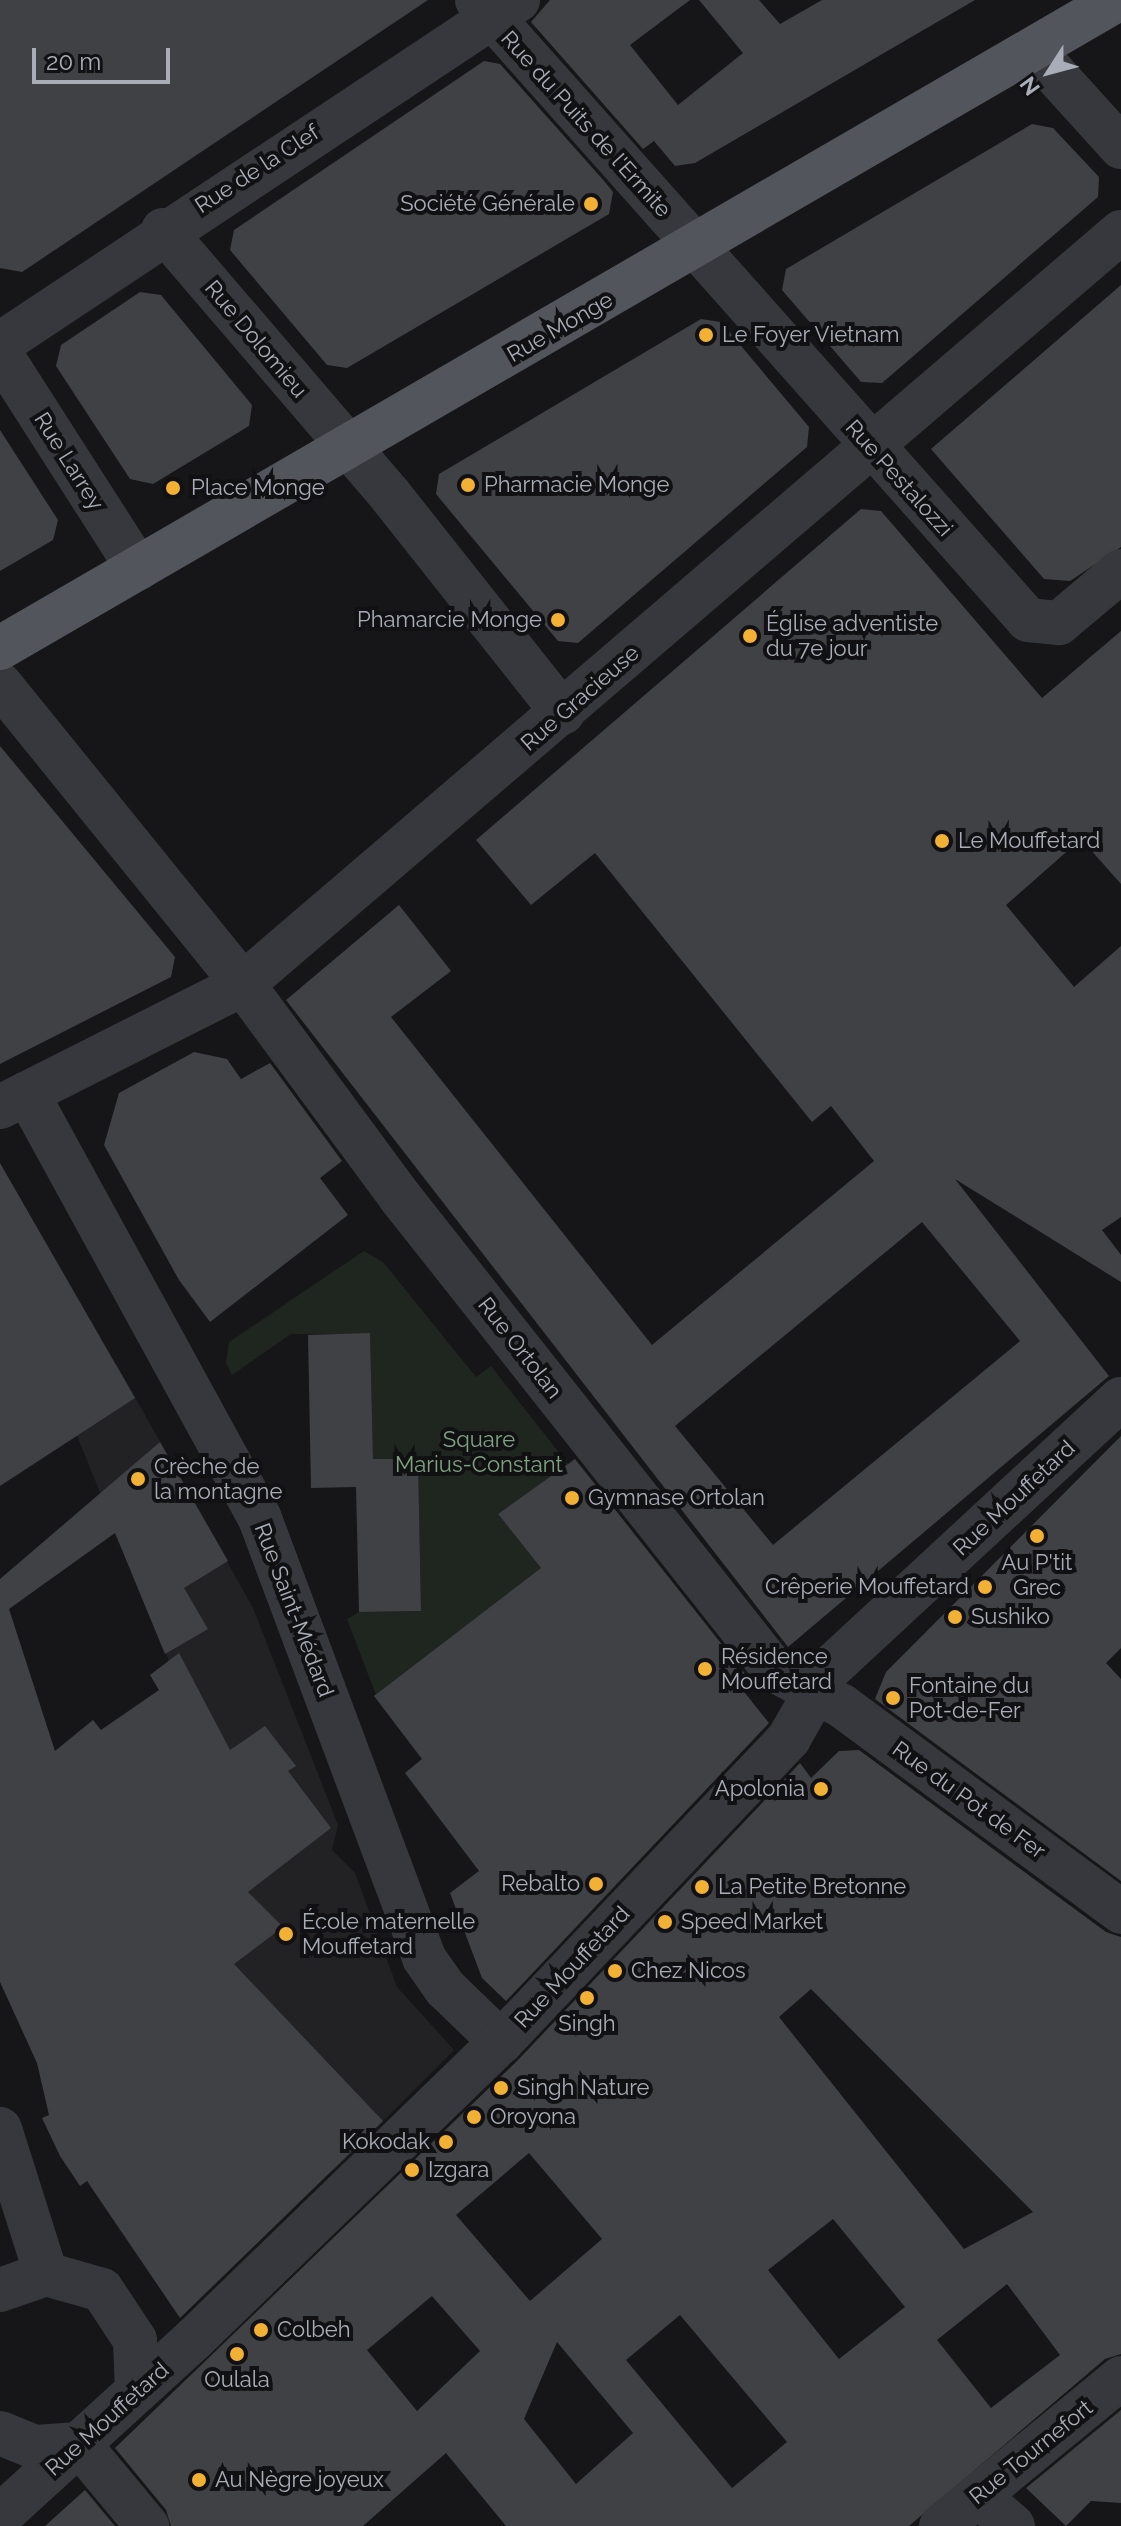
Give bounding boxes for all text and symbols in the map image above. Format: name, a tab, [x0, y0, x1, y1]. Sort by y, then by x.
street label: Rue du Puits de l'Ermite	[495, 25, 677, 223]
scale bar	[36, 32, 174, 82]
north arrow	[1009, 32, 1089, 112]
text: 20 m	[46, 47, 101, 76]
text: N	[1014, 72, 1045, 101]
street label: Rue de la Clef	[190, 119, 324, 219]
place label: Société Générale	[400, 191, 575, 217]
marker: Société Générale	[582, 195, 600, 213]
street label: Rue Dolomieu	[199, 275, 313, 403]
street label: Rue Monge	[503, 286, 617, 368]
place label: Le Foyer Vietnam	[722, 322, 901, 348]
marker: Le Foyer Vietnam	[697, 326, 715, 344]
street label: Rue Larrey	[29, 407, 109, 515]
street label: Rue Pestalozzi	[840, 414, 958, 542]
place label: Pharmacie Monge	[484, 472, 669, 498]
place label: Place Monge	[191, 475, 325, 501]
marker: Pharmacie Monge	[459, 476, 477, 494]
marker: Place Monge	[162, 477, 184, 499]
place label: Phamarcie Monge	[357, 607, 542, 633]
place label: Église adventiste du 7e jour	[766, 610, 938, 662]
marker: Phamarcie Monge	[549, 611, 567, 629]
marker: Église adventiste du 7e jour	[741, 627, 759, 645]
street label: Rue Gracieuse	[516, 640, 644, 756]
place label: Le Mouffetard	[958, 828, 1100, 854]
marker: Le Mouffetard	[933, 832, 951, 850]
street label: Rue Ortolan	[472, 1292, 568, 1404]
park label: Square Marius-Constant	[395, 1426, 563, 1478]
street label: Rue Mouffetard	[948, 1435, 1080, 1561]
place label: Crèche de la montagne	[154, 1453, 282, 1504]
marker: Crèche de la montagne	[129, 1470, 147, 1488]
place label: Gymnase Ortolan	[588, 1485, 765, 1511]
marker: Gymnase Ortolan	[563, 1489, 581, 1507]
street label: Rue Saint-Médard	[249, 1519, 339, 1701]
marker: Au P'tit Grec	[1028, 1527, 1046, 1545]
place label: Au P'tit Grec	[1002, 1549, 1072, 1600]
place label: Crêperie Mouffetard	[765, 1574, 969, 1600]
marker: Crêperie Mouffetard	[976, 1578, 994, 1596]
place label: Sushiko	[971, 1604, 1050, 1630]
marker: Sushiko	[946, 1608, 964, 1626]
place label: Résidence Mouffetard	[721, 1643, 832, 1694]
marker: Résidence Mouffetard	[696, 1660, 714, 1678]
place label: Fontaine du Pot-de-Fer	[909, 1672, 1029, 1724]
marker: Fontaine du Pot-de-Fer	[884, 1689, 902, 1707]
street label: Rue du Pot de Fer	[887, 1736, 1051, 1864]
place label: Apolonia	[715, 1776, 805, 1802]
marker: Apolonia	[812, 1780, 830, 1798]
place label: Rebalto	[501, 1871, 580, 1897]
place label: La Petite Bretonne	[718, 1874, 906, 1900]
marker: Rebalto	[587, 1875, 605, 1893]
marker: La Petite Bretonne	[693, 1878, 711, 1896]
street label: Rue Mouffetard	[509, 1901, 635, 2033]
place label: École maternelle Mouffetard	[302, 1908, 475, 1960]
place label: Speed Market	[681, 1909, 823, 1935]
marker: Speed Market	[656, 1913, 674, 1931]
marker: École maternelle Mouffetard	[277, 1925, 295, 1943]
place label: Chez Nicos	[631, 1958, 746, 1984]
marker: Chez Nicos	[606, 1962, 624, 1980]
marker: Singh	[578, 1989, 596, 2007]
place label: Singh	[558, 2011, 616, 2037]
place label: Singh Nature	[517, 2075, 650, 2101]
marker: Singh Nature	[492, 2079, 510, 2097]
place label: Oroyona	[490, 2104, 576, 2130]
marker: Oroyona	[465, 2108, 483, 2126]
place label: Kokodak	[342, 2129, 430, 2155]
marker: Kokodak	[437, 2133, 455, 2151]
place label: Izgara	[428, 2157, 489, 2183]
marker: Izgara	[403, 2161, 421, 2179]
place label: Colbeh	[277, 2317, 350, 2343]
marker: Colbeh	[252, 2321, 270, 2339]
marker: Oulala	[228, 2345, 246, 2363]
street label: Rue Mouffetard	[40, 2357, 174, 2481]
place label: Oulala	[204, 2367, 270, 2393]
street label: Rue Tournefort	[964, 2394, 1098, 2510]
place label: Au Nègre joyeux	[215, 2467, 384, 2493]
marker: Au Nègre joyeux	[190, 2471, 208, 2489]

